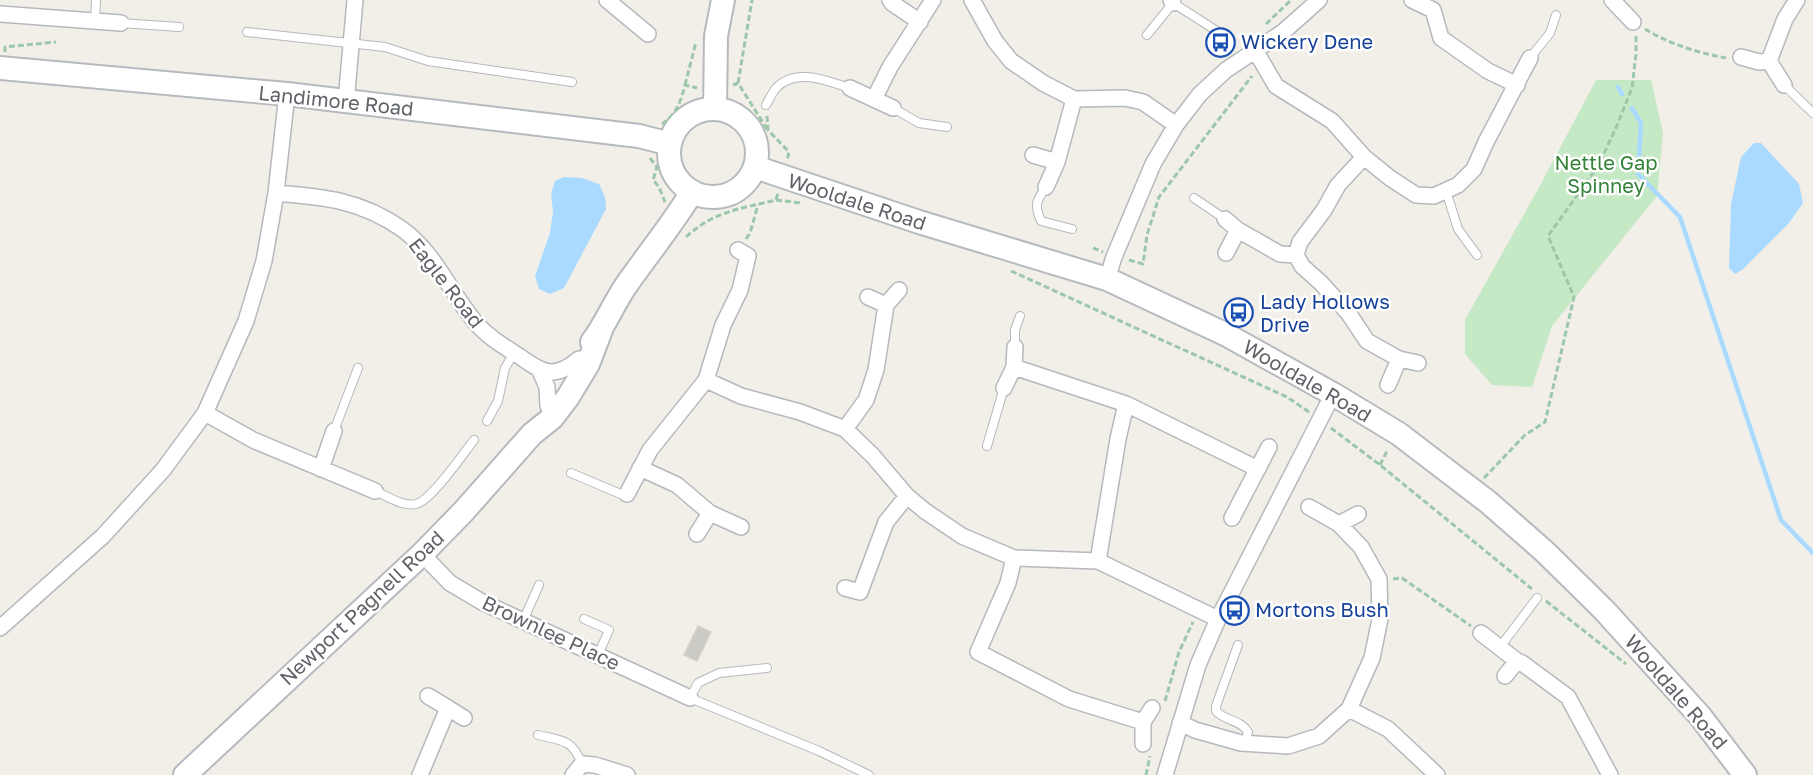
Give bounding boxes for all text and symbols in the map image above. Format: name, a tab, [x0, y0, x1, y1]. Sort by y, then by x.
bus stop icon: Wickery Dene	[1204, 26, 1236, 58]
place label: Wickery Dene	[1241, 29, 1373, 53]
street label: Landimore Road	[257, 80, 415, 120]
park label: Nettle Gap Spinney	[1554, 150, 1658, 197]
street label: Wooldale Road	[785, 167, 929, 235]
street label: Eagle Road	[404, 233, 489, 332]
place label: Lady Hollows Drive	[1260, 289, 1390, 336]
bus stop icon: Lady Hollows Drive	[1223, 297, 1255, 329]
street label: Wooldale Road	[1239, 334, 1376, 427]
street label: Newport Pagnell Road	[274, 525, 448, 690]
street label: Brownlee Place	[479, 590, 624, 674]
bus stop icon: Mortons Bush	[1218, 594, 1250, 626]
place label: Mortons Bush	[1255, 597, 1389, 621]
street label: Wooldale Road	[1620, 629, 1733, 754]

